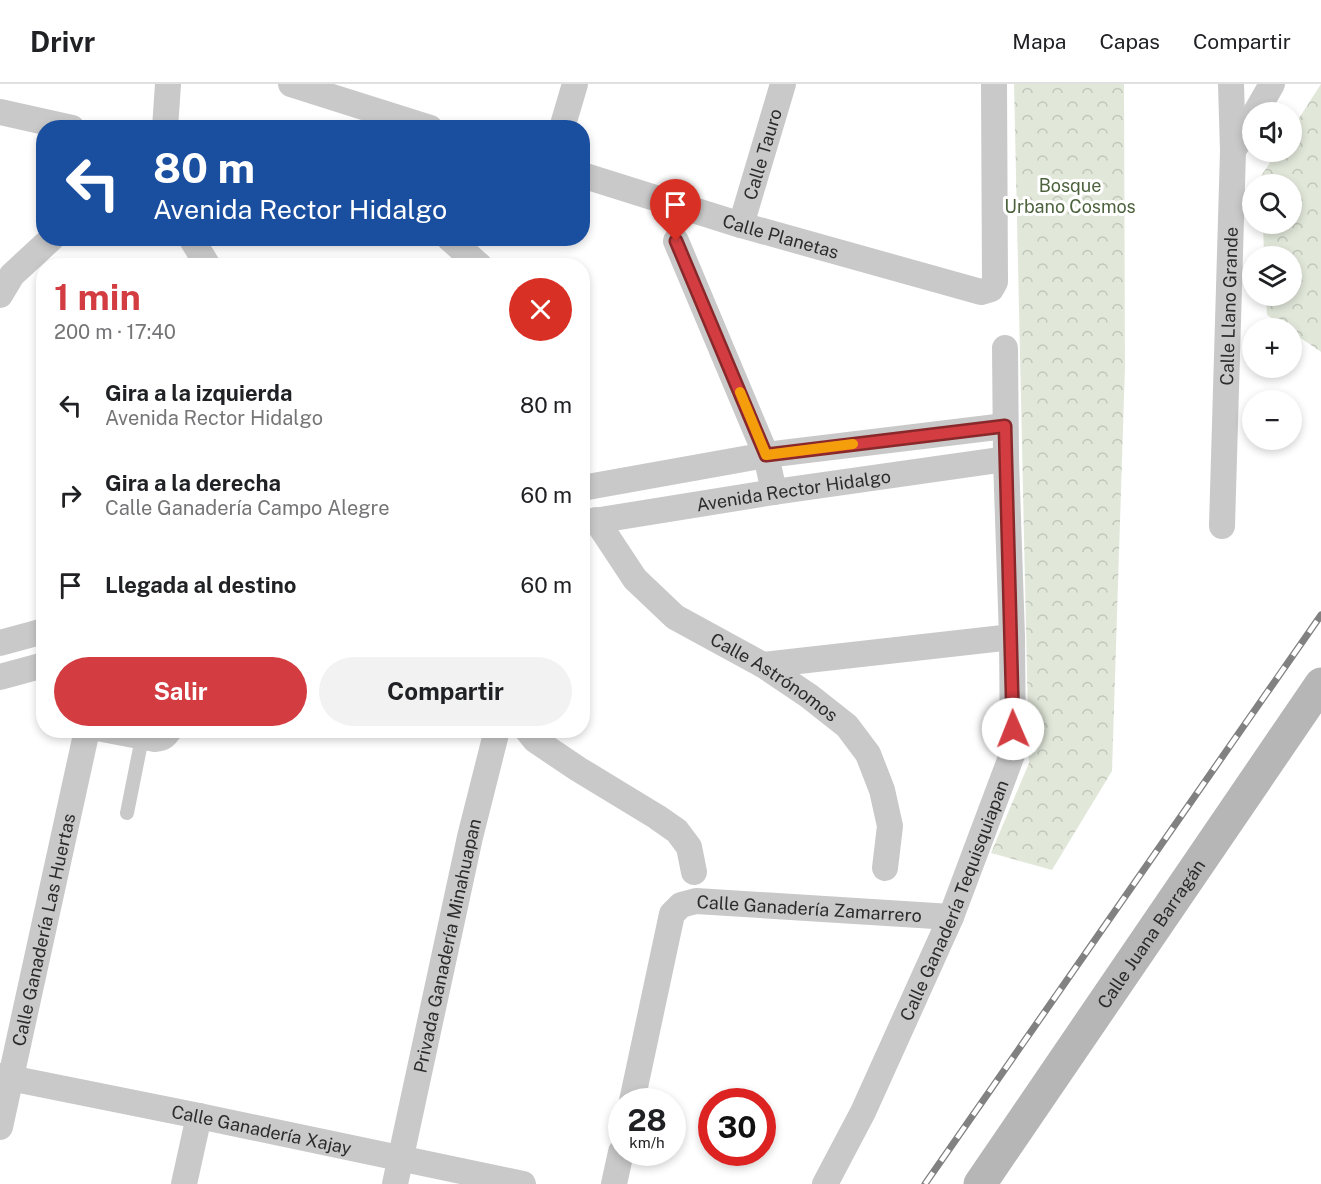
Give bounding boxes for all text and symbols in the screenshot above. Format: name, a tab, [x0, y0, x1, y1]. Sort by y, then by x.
text: Drivr	[30, 25, 95, 58]
text: Mapa	[1012, 29, 1066, 54]
text: Capas	[1099, 29, 1160, 54]
text: Compartir	[1193, 29, 1291, 54]
map controls	[1242, 102, 1302, 450]
button: sound	[1242, 102, 1302, 162]
street label: Calle Tauro	[739, 106, 786, 202]
text: 80 m	[153, 143, 255, 192]
icon: left	[54, 144, 132, 222]
button: search	[1242, 174, 1302, 234]
park label: Bosque Urbano Cosmos	[1004, 175, 1136, 217]
pin	[650, 179, 701, 241]
icon: arrive	[659, 188, 692, 221]
text: Avenida Rector Hidalgo	[153, 193, 447, 225]
street label: Calle Planetas	[720, 209, 841, 262]
street label: Calle Llano Grande	[1216, 226, 1241, 386]
button: layers	[1242, 246, 1302, 306]
text: 1 min	[54, 276, 141, 318]
button: close	[509, 278, 572, 341]
button: +	[1242, 318, 1302, 378]
text: 200 m · 17:40	[54, 320, 176, 344]
text: Gira a la izquierda	[105, 380, 292, 406]
icon: left	[54, 389, 87, 422]
button: −	[1242, 390, 1302, 450]
text: 80 m	[520, 392, 572, 418]
text: Avenida Rector Hidalgo	[105, 406, 323, 430]
street label: Avenida Rector Hidalgo	[695, 465, 892, 515]
text: Gira a la derecha	[105, 470, 281, 496]
icon: right	[54, 479, 87, 512]
text: 60 m	[521, 482, 572, 508]
text: Calle Ganadería Campo Alegre	[105, 496, 390, 520]
icon: arrive	[54, 569, 87, 602]
text: Llegada al destino	[105, 572, 296, 598]
text: 60 m	[521, 572, 572, 598]
street label: Calle Astrónomos	[707, 628, 842, 726]
button: Salir	[54, 657, 307, 726]
button: Compartir	[319, 657, 572, 726]
position arrow	[981, 697, 1045, 761]
street label: Calle Ganadería Tequisquiapan	[895, 777, 1012, 1024]
street label: Calle Ganadería Las Huertas	[8, 811, 79, 1048]
street label: Privada Ganadería Minahuapan	[409, 816, 485, 1075]
street label: Calle Juana Barragán	[1092, 855, 1209, 1012]
street label: Calle Ganadería Zamarrero	[696, 891, 922, 926]
speed limit sign: 30	[698, 1088, 776, 1166]
street label: Calle Ganadería Xajay	[170, 1100, 354, 1158]
text: 28	[627, 1102, 667, 1138]
text: km/h	[629, 1134, 665, 1151]

